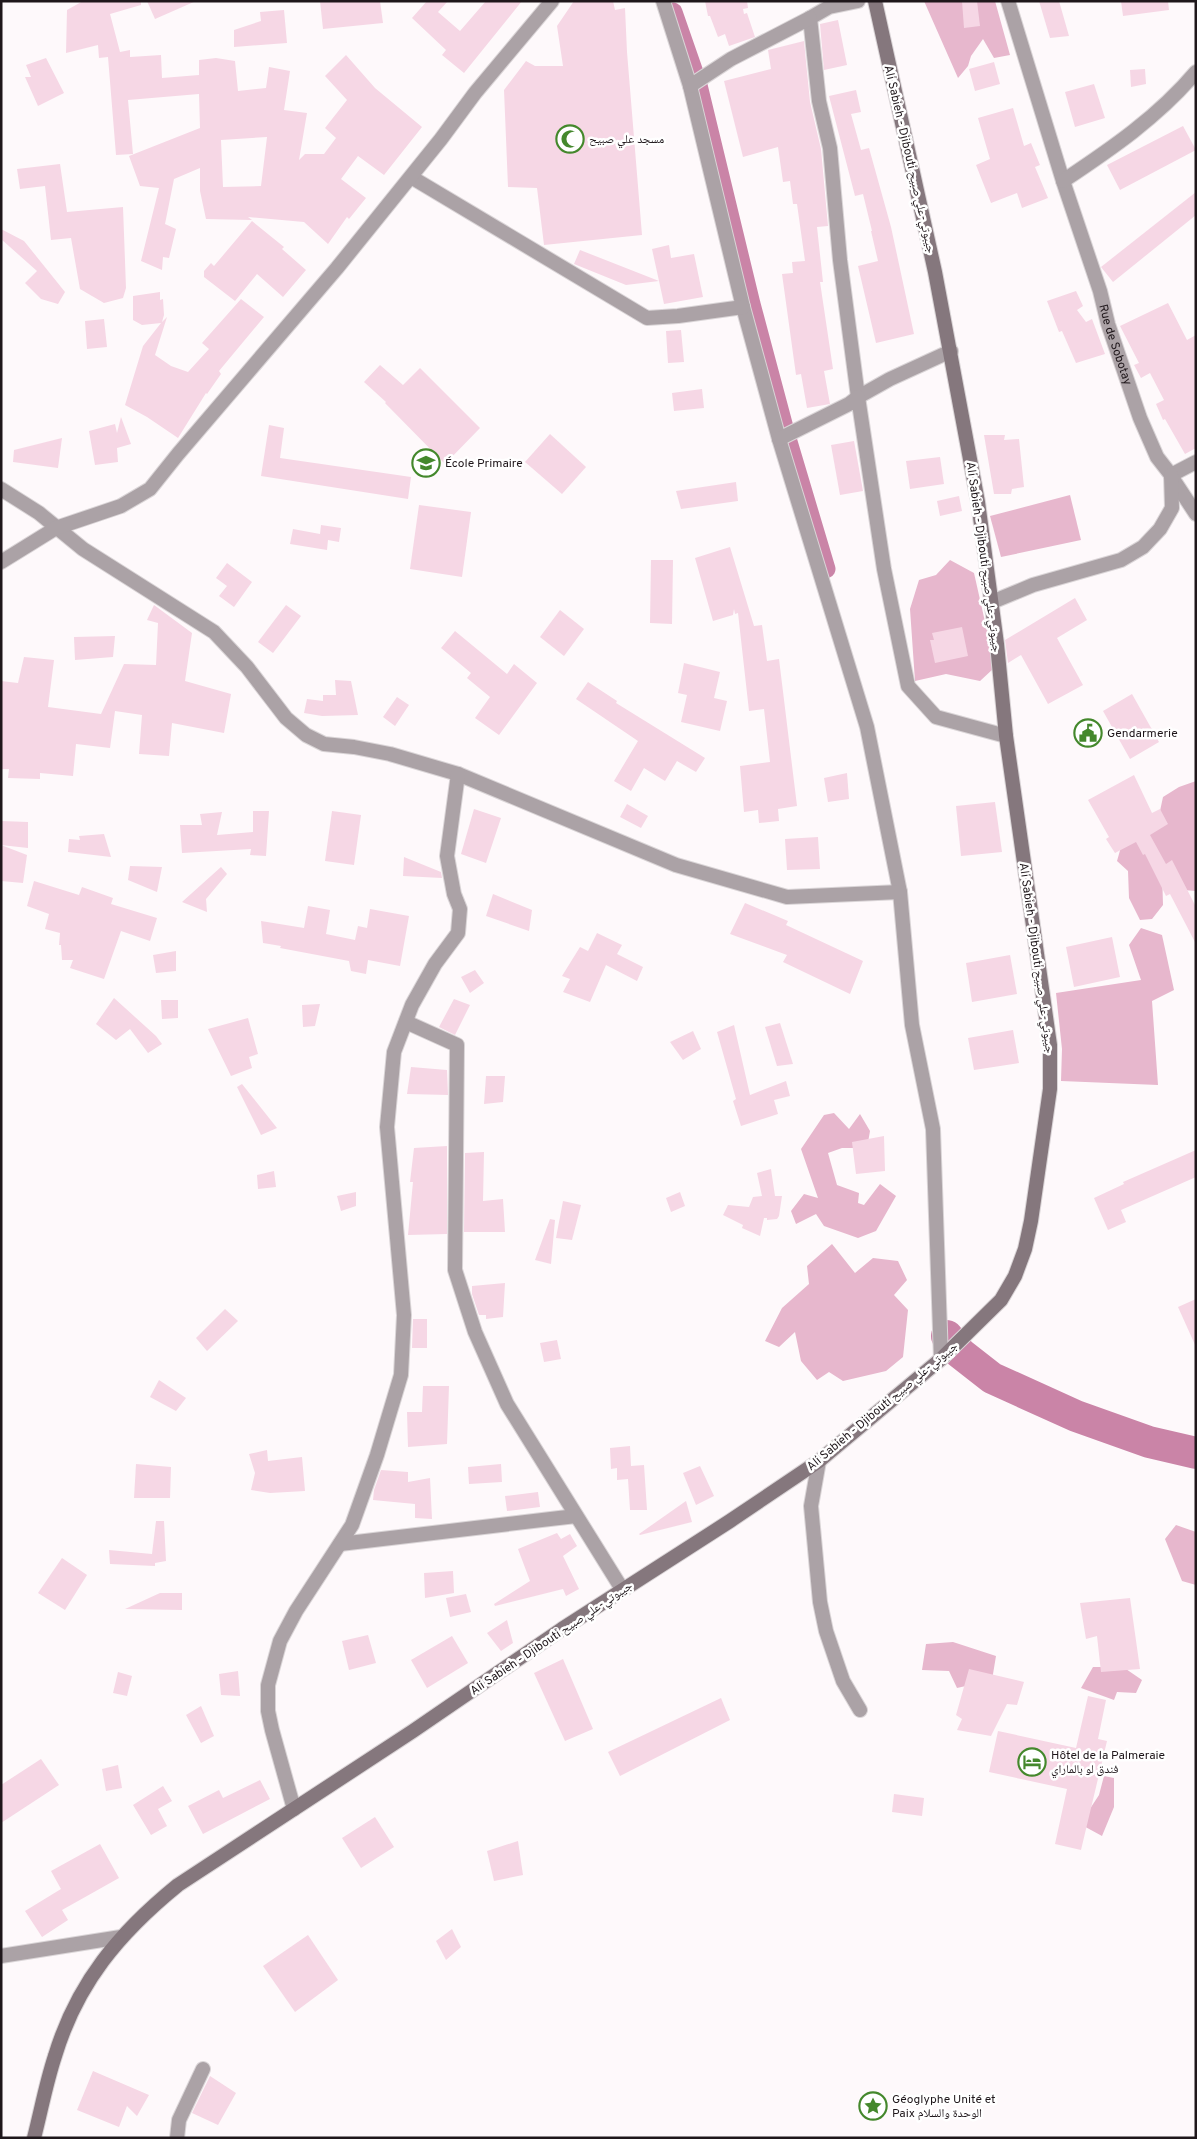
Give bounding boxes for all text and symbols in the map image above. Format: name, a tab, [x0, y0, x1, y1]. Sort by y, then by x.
street label: Ali Sabieh - Djibouti جيبوتي-علي صبيح	[879, 64, 939, 255]
mosque icon: مسجد علي صبيح	[555, 124, 585, 154]
place label: مسجد علي صبيح	[589, 132, 664, 149]
street label: Rue de Sobotay	[1094, 303, 1135, 387]
school or university icon: École Primaire	[411, 448, 441, 478]
place label: École Primaire	[445, 456, 523, 472]
street label: Ali Sabieh - Djibouti جيبوتي-علي صبيح	[961, 461, 1004, 654]
public building icon: Gendarmerie	[1073, 718, 1103, 748]
place label: Gendarmerie	[1107, 726, 1178, 742]
street label: Ali Sabieh - Djibouti جيبوتي-علي صبيح	[1014, 862, 1057, 1055]
street label: Ali Sabieh - Djibouti جيبوتي-علي صبيح	[804, 1339, 962, 1476]
street label: Ali Sabieh - Djibouti جيبوتي-علي صبيح	[467, 1578, 637, 1700]
hotel icon: Hôtel de la Palmeraie فندق لو بالماراي	[1017, 1747, 1047, 1777]
place label: Hôtel de la Palmeraie فندق لو بالماراي	[1051, 1748, 1165, 1779]
place icon: Géoglyphe Unité et Paix الوحدة والسلام	[858, 2091, 888, 2121]
place label: Géoglyphe Unité et Paix الوحدة والسلام	[892, 2092, 996, 2122]

